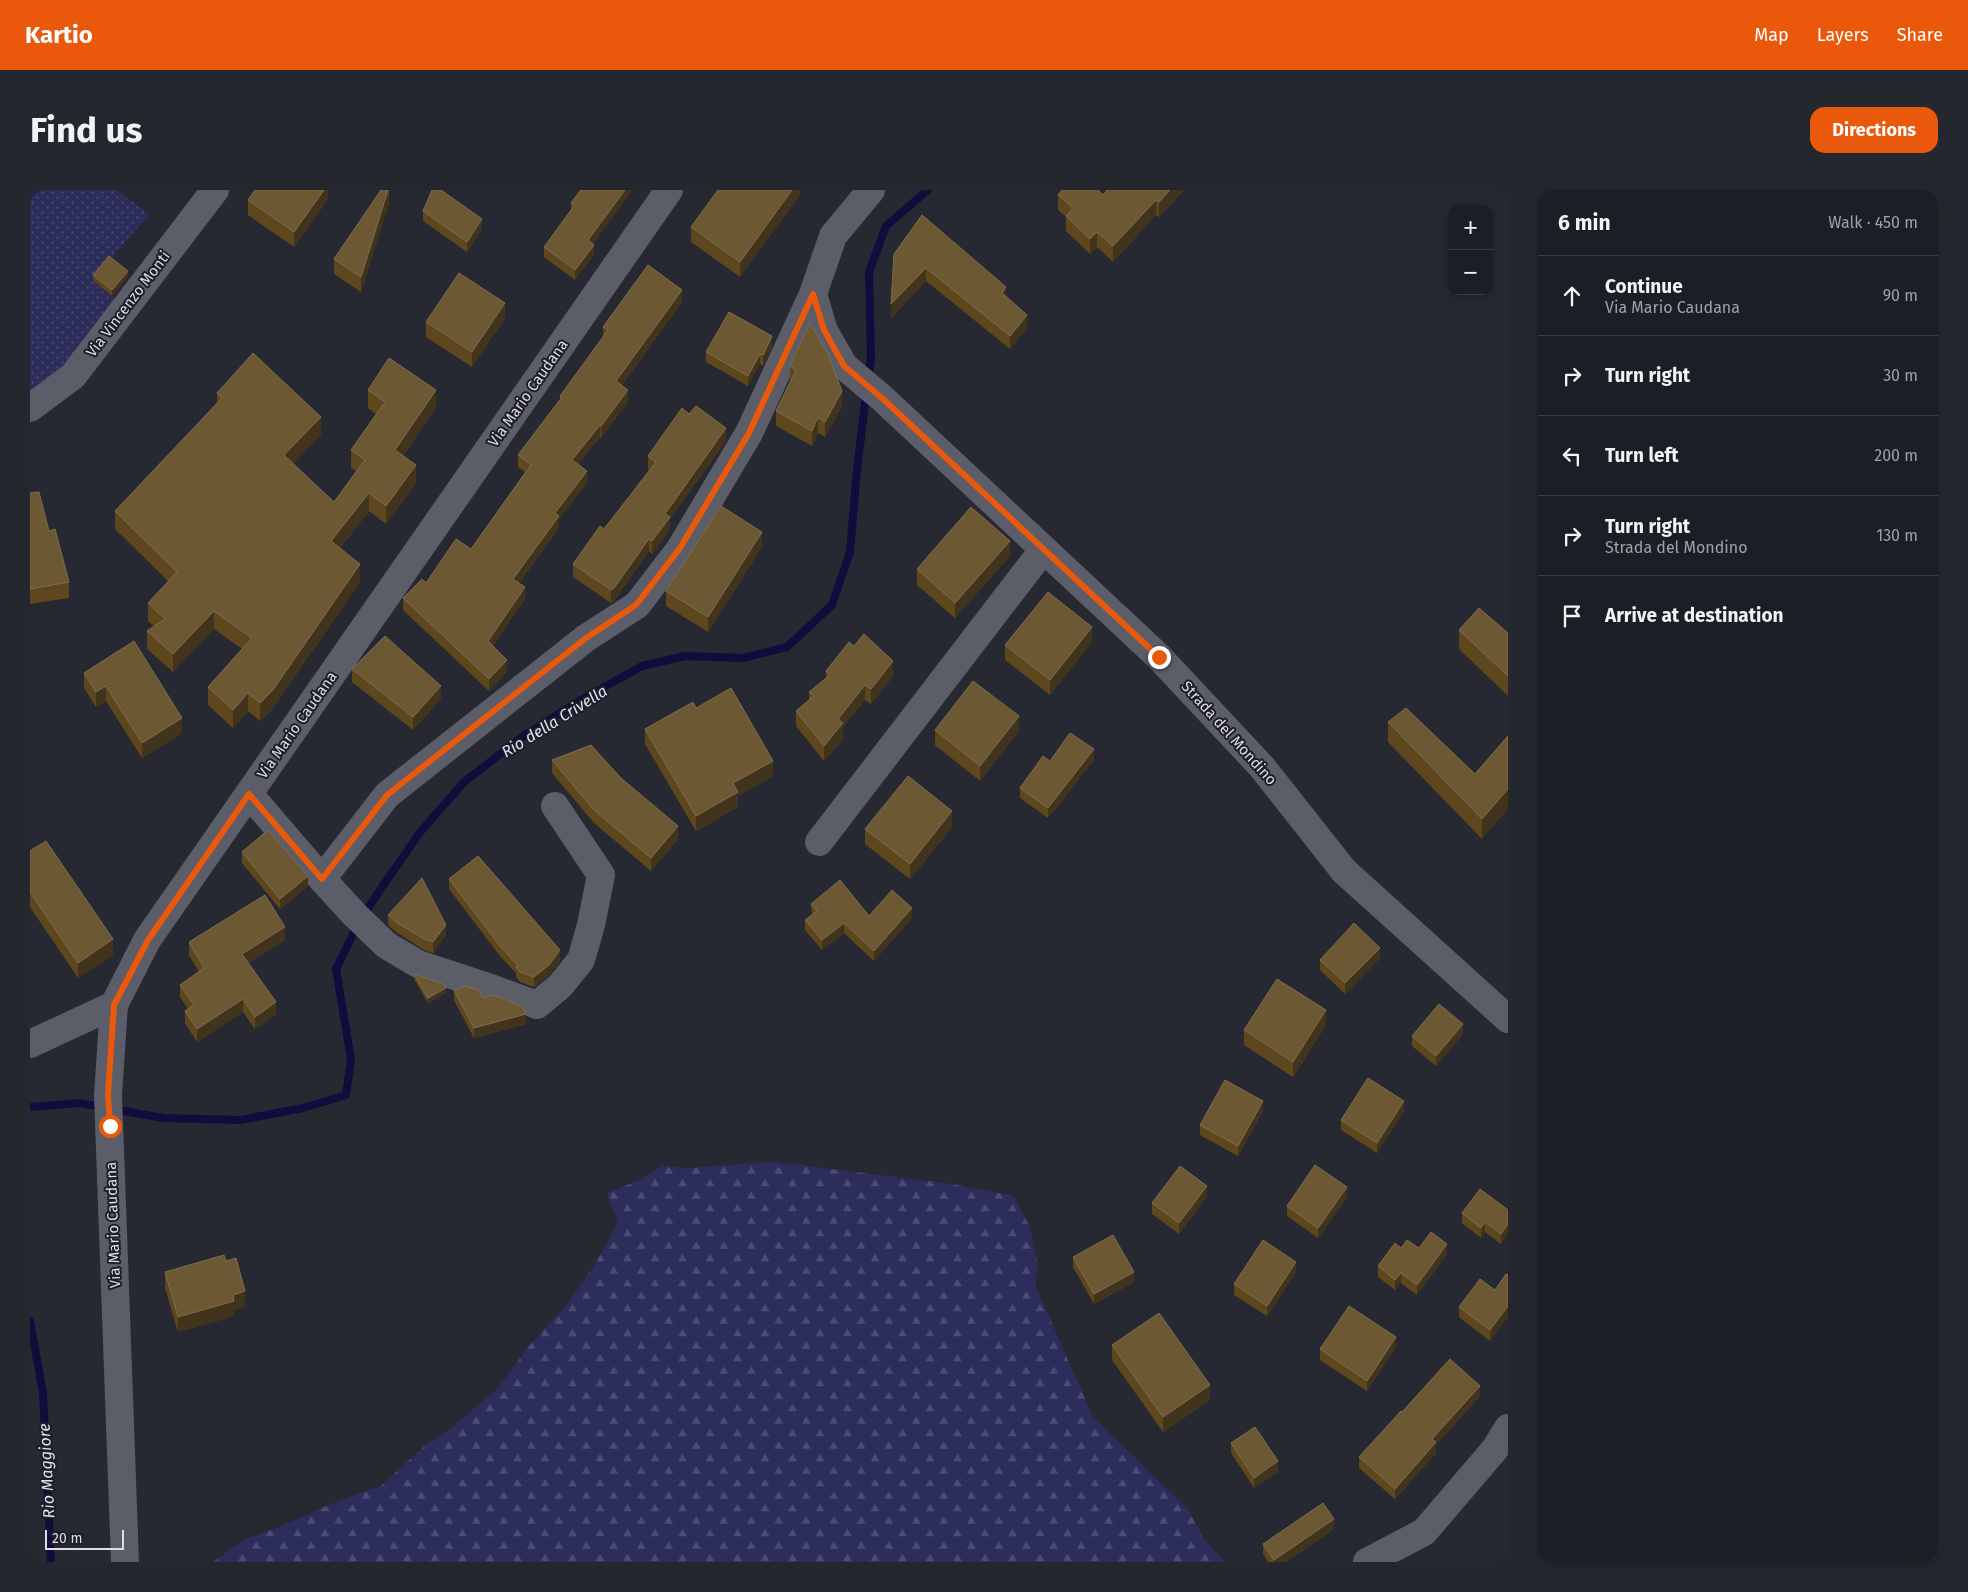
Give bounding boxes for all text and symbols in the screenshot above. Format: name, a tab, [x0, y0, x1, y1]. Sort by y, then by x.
text: Kartio	[25, 21, 93, 49]
text: Map	[1754, 24, 1789, 46]
text: Layers	[1817, 24, 1869, 46]
text: Share	[1897, 24, 1943, 46]
button: Directions	[1810, 107, 1938, 153]
text: Find us	[30, 109, 142, 151]
map controls	[1448, 205, 1493, 295]
button: +	[1448, 205, 1493, 250]
text: 6 min	[1558, 210, 1611, 236]
text: Walk · 450 m	[1828, 213, 1918, 232]
street label: Via Vincenzo Monti	[82, 247, 174, 361]
button: −	[1448, 250, 1493, 295]
text: Continue	[1605, 275, 1683, 298]
icon: ahead	[1558, 282, 1586, 310]
text: 90 m	[1883, 286, 1918, 305]
text: Via Mario Caudana	[1605, 298, 1740, 317]
street label: Via Mario Caudana	[484, 336, 572, 450]
icon: right	[1558, 362, 1586, 390]
text: Turn right	[1605, 364, 1690, 387]
text: 30 m	[1883, 366, 1918, 385]
icon: left	[1558, 442, 1586, 470]
text: Turn left	[1605, 444, 1679, 467]
text: 200 m	[1874, 446, 1918, 465]
text: Turn right	[1605, 515, 1690, 538]
icon: right	[1558, 522, 1586, 550]
text: 130 m	[1876, 526, 1918, 545]
text: Strada del Mondino	[1605, 538, 1748, 557]
icon: arrive	[1558, 602, 1586, 630]
text: Arrive at destination	[1605, 604, 1784, 627]
route end	[1148, 646, 1171, 669]
street label: Via Mario Caudana	[253, 668, 341, 782]
street label: Strada del Mondino	[1178, 677, 1280, 789]
water label: Rio della Crivella	[498, 681, 611, 762]
route start	[99, 1115, 122, 1138]
street label: Via Mario Caudana	[102, 1161, 124, 1289]
water label: Rio Maggiore	[35, 1423, 58, 1519]
scale bar	[45, 1527, 124, 1550]
text: 20 m	[52, 1530, 82, 1547]

